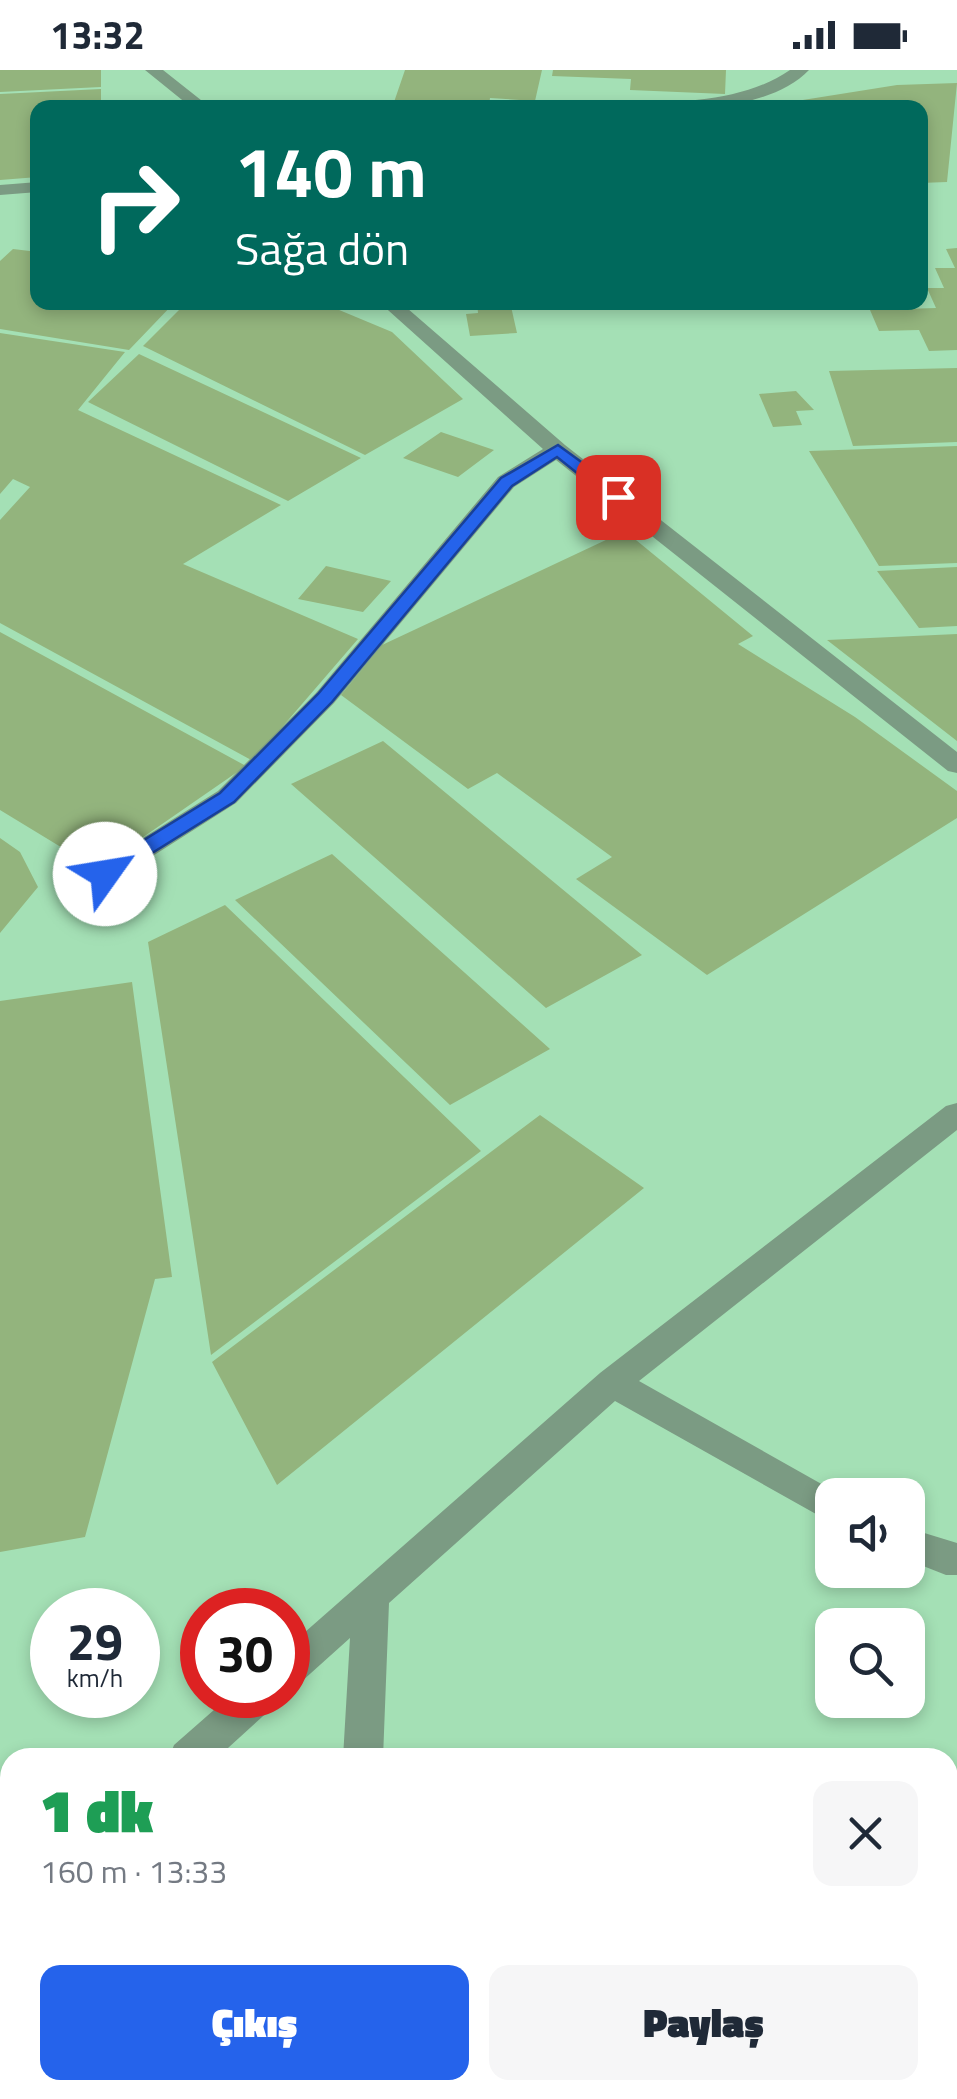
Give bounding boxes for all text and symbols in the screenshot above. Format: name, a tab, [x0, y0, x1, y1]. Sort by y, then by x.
text: 13:32	[50, 6, 145, 64]
text: 140 m	[235, 118, 427, 224]
icon: right	[70, 140, 200, 270]
text: Sağa dön	[235, 214, 409, 282]
pin	[576, 455, 661, 540]
icon: arrive	[591, 470, 646, 525]
position arrow	[53, 822, 157, 926]
map controls	[815, 1478, 925, 1718]
button: sound	[815, 1478, 925, 1588]
speed limit sign: 30	[180, 1588, 310, 1718]
text: 29	[67, 1603, 123, 1679]
button: search	[815, 1608, 925, 1718]
text: km/h	[67, 1659, 123, 1697]
text: 1 dk	[40, 1764, 153, 1855]
button: close	[813, 1781, 918, 1886]
text: 160 m · 13:33	[40, 1847, 227, 1895]
button: Çıkış	[40, 1965, 469, 2080]
button: Paylaş	[489, 1965, 918, 2080]

